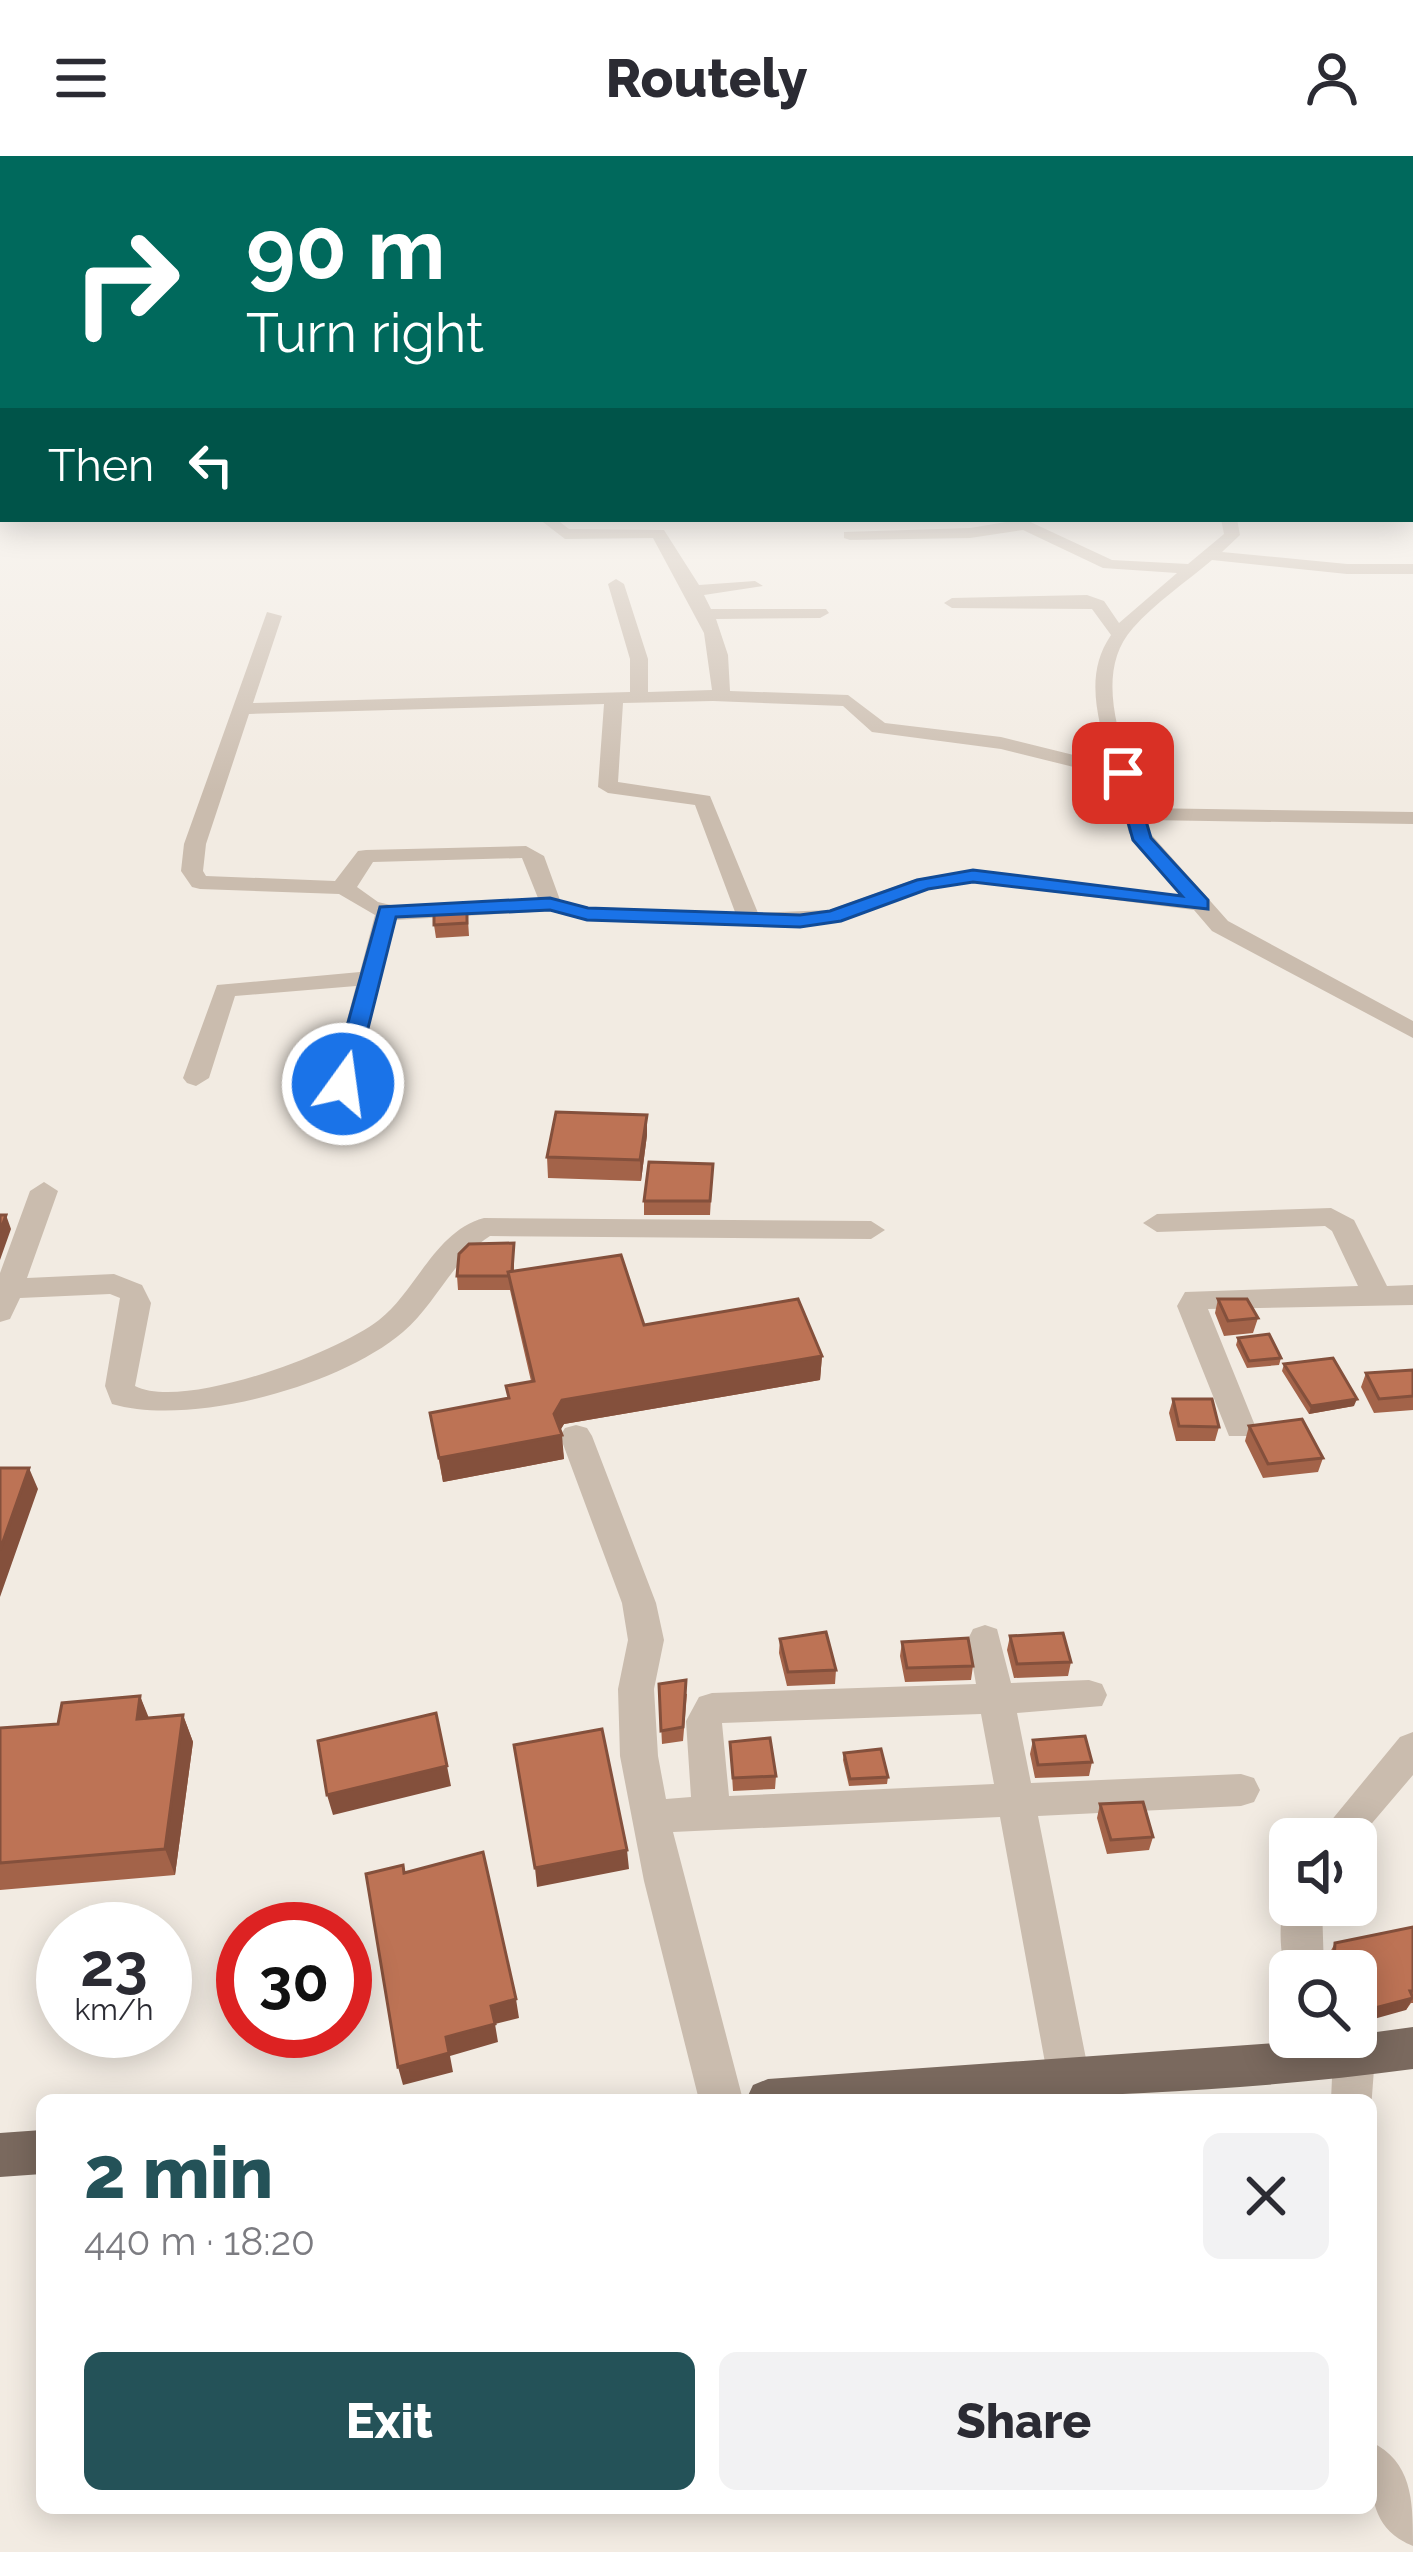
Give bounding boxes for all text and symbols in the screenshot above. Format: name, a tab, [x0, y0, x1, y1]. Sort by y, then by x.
icon: menu	[48, 45, 114, 111]
icon: person	[1299, 45, 1365, 111]
text: Routely	[605, 46, 808, 110]
text: 90 m	[246, 200, 445, 299]
icon: right	[48, 204, 204, 360]
text: Turn right	[246, 301, 484, 365]
icon: left	[178, 432, 244, 498]
text: Then	[48, 439, 154, 492]
pin	[1072, 722, 1174, 824]
icon: arrive	[1090, 740, 1156, 806]
position arrow	[280, 1021, 406, 1147]
map controls	[1269, 1818, 1377, 2058]
button: sound	[1269, 1818, 1377, 1926]
speed limit sign: 30	[216, 1902, 372, 2058]
text: 23	[80, 1930, 148, 2000]
button: search	[1269, 1950, 1377, 2058]
text: km/h	[74, 1992, 154, 2027]
text: 2 min	[84, 2130, 273, 2215]
button: close	[1203, 2133, 1329, 2259]
text: 440 m · 18:20	[84, 2218, 315, 2264]
button: Exit	[84, 2352, 695, 2490]
button: Share	[719, 2352, 1329, 2490]

